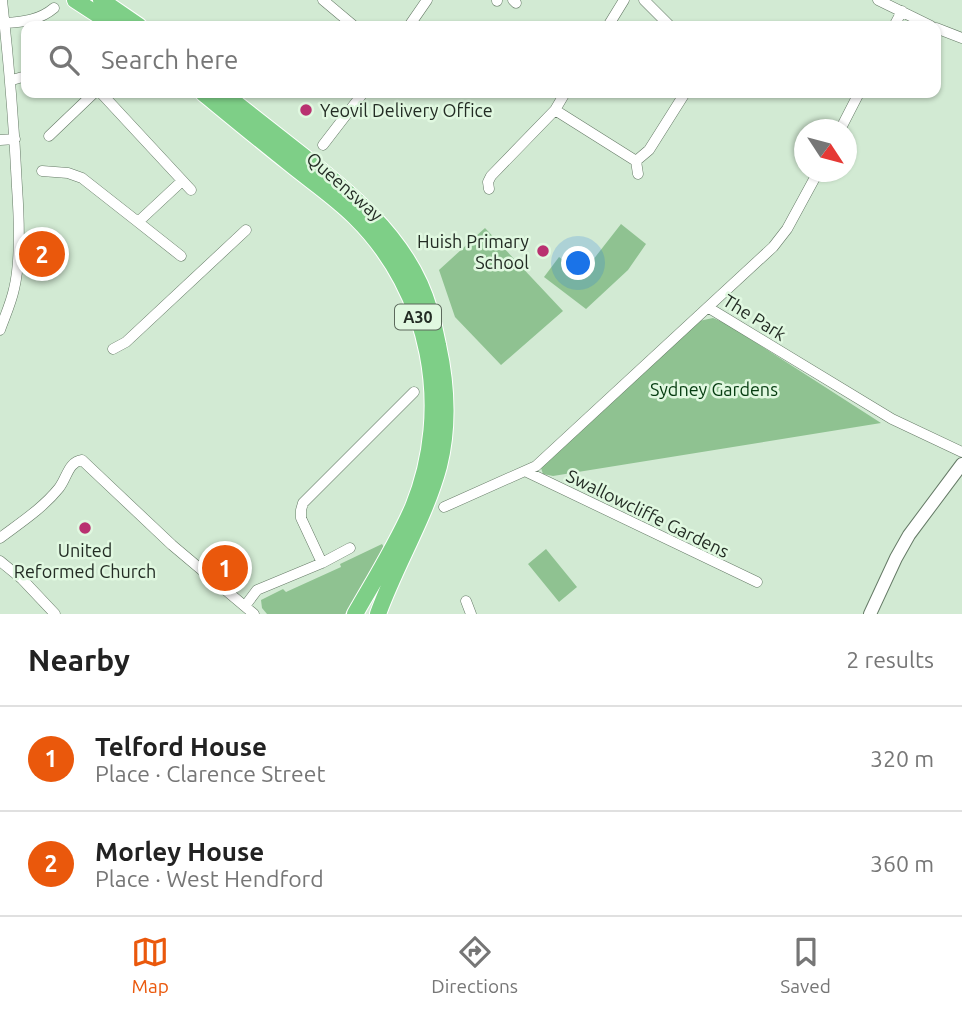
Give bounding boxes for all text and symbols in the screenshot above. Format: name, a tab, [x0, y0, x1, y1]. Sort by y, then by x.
search box	[21, 21, 941, 98]
icon: search	[45, 41, 83, 79]
text: Search here	[101, 45, 238, 74]
place label: Yeovil Delivery Office	[320, 100, 493, 120]
marker: Yeovil Delivery Office	[298, 102, 314, 118]
north arrow	[794, 119, 857, 182]
street label: Queensway	[302, 148, 387, 225]
pin: 2	[19, 228, 65, 280]
place label: Huish Primary School	[417, 231, 529, 272]
marker: Huish Primary School	[535, 243, 551, 259]
your location	[561, 246, 595, 280]
street label: The Park	[720, 290, 790, 344]
road number: A30	[395, 304, 441, 330]
park label: Sydney Gardens	[650, 379, 778, 399]
street label: Swallowcliffe Gardens	[563, 465, 733, 561]
marker: United Reformed Church	[77, 520, 93, 536]
place label: United Reformed Church	[14, 540, 156, 581]
pin: 1	[202, 542, 248, 594]
text: Nearby	[28, 643, 130, 677]
text: 2 results	[846, 647, 934, 672]
text: Telford House	[95, 732, 267, 761]
text: 1	[45, 746, 57, 771]
text: 320 m	[870, 746, 934, 771]
text: Place · Clarence Street	[95, 761, 325, 786]
text: Morley House	[95, 837, 264, 866]
text: 2	[45, 851, 57, 876]
text: 360 m	[870, 851, 934, 876]
text: Place · West Hendford	[95, 866, 324, 891]
tab: Map	[131, 933, 169, 997]
tab: Directions	[431, 933, 518, 997]
tab: Saved	[780, 933, 831, 997]

